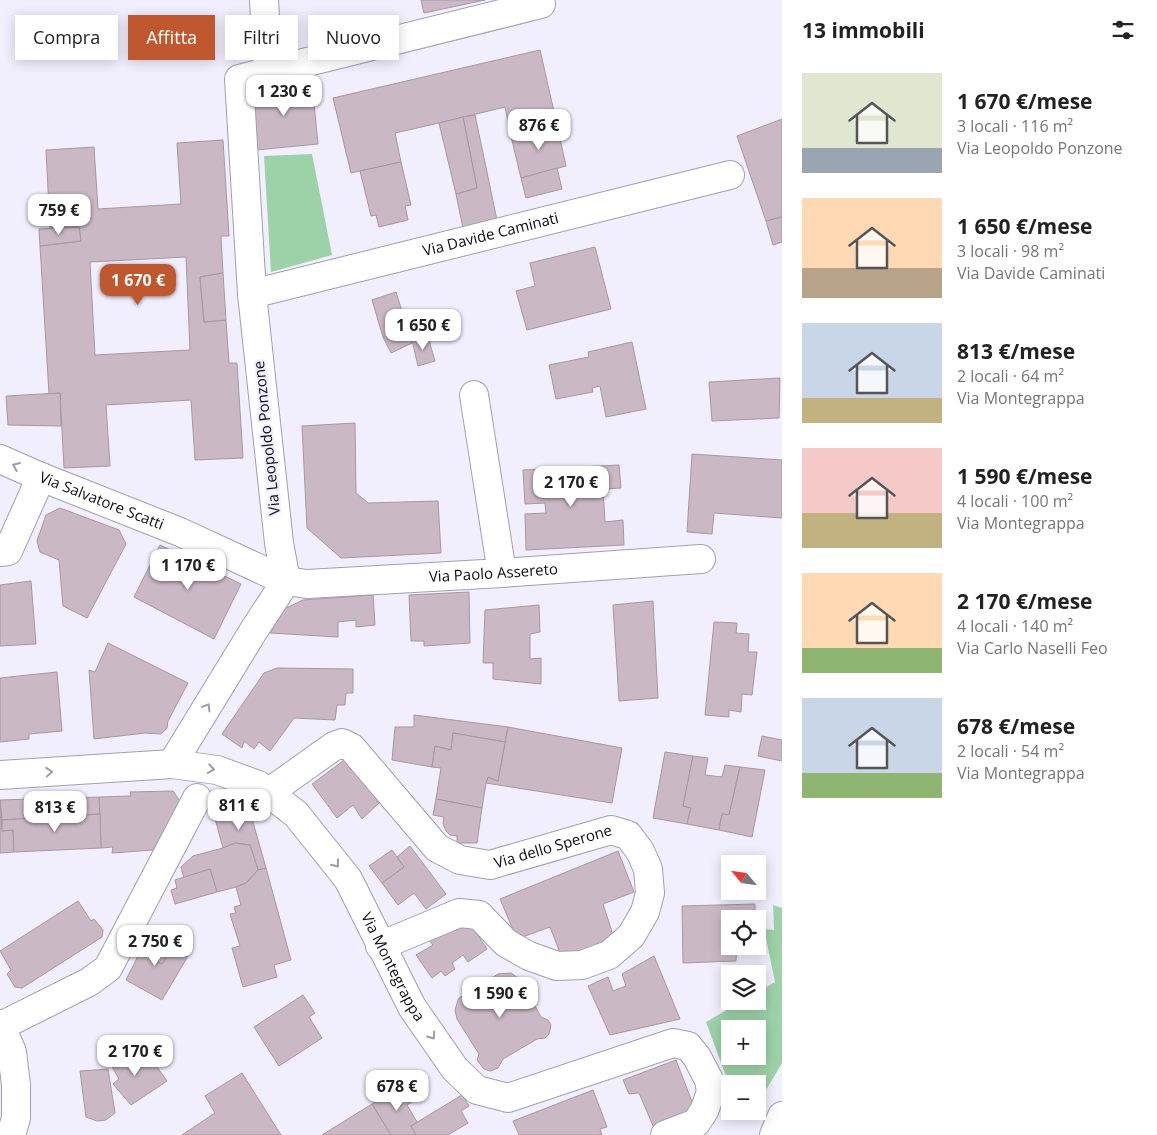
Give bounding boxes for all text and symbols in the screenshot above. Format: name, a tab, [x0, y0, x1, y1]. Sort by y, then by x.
chip: Compra	[15, 15, 118, 60]
chip: Affitta	[128, 15, 215, 60]
chip: Filtri	[225, 15, 298, 60]
chip: Nuovo	[308, 15, 399, 60]
text: 13 immobili	[802, 16, 925, 44]
icon: filters	[1109, 16, 1137, 44]
pin: 1 230 €	[238, 74, 330, 117]
text: 1 230 €	[257, 80, 311, 102]
text: 1 670 €/mese	[957, 87, 1093, 115]
icon: home	[842, 93, 902, 153]
pin: 876 €	[504, 108, 574, 151]
text: 876 €	[519, 114, 559, 136]
text: 3 locali · 116 m²	[957, 115, 1073, 137]
text: Via Leopoldo Ponzone	[957, 137, 1123, 159]
pin: 759 €	[24, 194, 94, 236]
text: 759 €	[39, 199, 79, 221]
street label: Via Davide Caminati	[420, 207, 560, 260]
text: 1 650 €/mese	[957, 212, 1093, 240]
icon: home	[842, 218, 902, 278]
text: 3 locali · 98 m²	[957, 240, 1064, 262]
text: Via Davide Caminati	[957, 262, 1105, 284]
pin: 1 670 €	[92, 264, 184, 306]
text: 1 670 €	[111, 269, 165, 291]
pin: 1 650 €	[377, 308, 469, 351]
text: 1 650 €	[396, 314, 450, 336]
text: 813 €/mese	[957, 337, 1075, 365]
icon: home	[842, 343, 902, 403]
street label: Via Leopoldo Ponzone	[248, 360, 284, 516]
text: 2 locali · 64 m²	[957, 365, 1064, 387]
text: Via Montegrappa	[957, 387, 1085, 409]
one-way arrow	[12, 462, 21, 473]
text: 1 590 €/mese	[957, 462, 1093, 490]
street label: Via Salvatore Scatti	[37, 466, 167, 534]
pin: 2 170 €	[525, 466, 617, 508]
icon: home	[842, 468, 902, 528]
text: 2 170 €	[544, 471, 598, 493]
text: 4 locali · 100 m²	[957, 490, 1073, 512]
text: Via Montegrappa	[957, 512, 1085, 534]
pin: 1 170 €	[142, 548, 234, 591]
text: 1 170 €	[161, 554, 215, 576]
street label: Via Paolo Assereto	[428, 558, 559, 586]
text: 2 170 €/mese	[957, 587, 1093, 615]
icon: home	[842, 593, 902, 653]
text: 4 locali · 140 m²	[957, 615, 1073, 637]
text: Via Carlo Naselli Feo	[957, 637, 1108, 659]
one-way arrow	[200, 704, 210, 713]
text: 678 €/mese	[957, 712, 1075, 740]
icon: home	[842, 718, 902, 778]
text: 2 locali · 54 m²	[957, 740, 1064, 762]
text: Via Montegrappa	[957, 762, 1085, 784]
one-way arrow	[207, 763, 215, 774]
one-way arrow	[45, 767, 53, 778]
pin: 811 €	[204, 788, 274, 831]
pin: 813 €	[20, 790, 90, 833]
text: 811 €	[219, 794, 259, 816]
text: 813 €	[35, 796, 75, 818]
street label: Via dello Sperone	[491, 819, 614, 872]
north arrow	[721, 855, 766, 900]
map controls	[721, 855, 766, 1120]
one-way arrow	[330, 859, 339, 868]
street label: Via Montegrappa	[357, 909, 430, 1025]
button: locate	[721, 910, 766, 955]
pin: 2 750 €	[109, 924, 201, 967]
text: 2 750 €	[128, 930, 182, 952]
button: layers	[721, 965, 766, 1010]
pin: 1 590 €	[454, 976, 546, 1019]
text: 1 590 €	[473, 982, 527, 1004]
button: +	[721, 1020, 766, 1065]
one-way arrow	[426, 1030, 435, 1040]
pin: 2 170 €	[89, 1034, 181, 1077]
text: 2 170 €	[108, 1040, 162, 1062]
pin: 678 €	[362, 1070, 432, 1112]
text: 678 €	[377, 1075, 417, 1097]
button: −	[721, 1075, 766, 1120]

